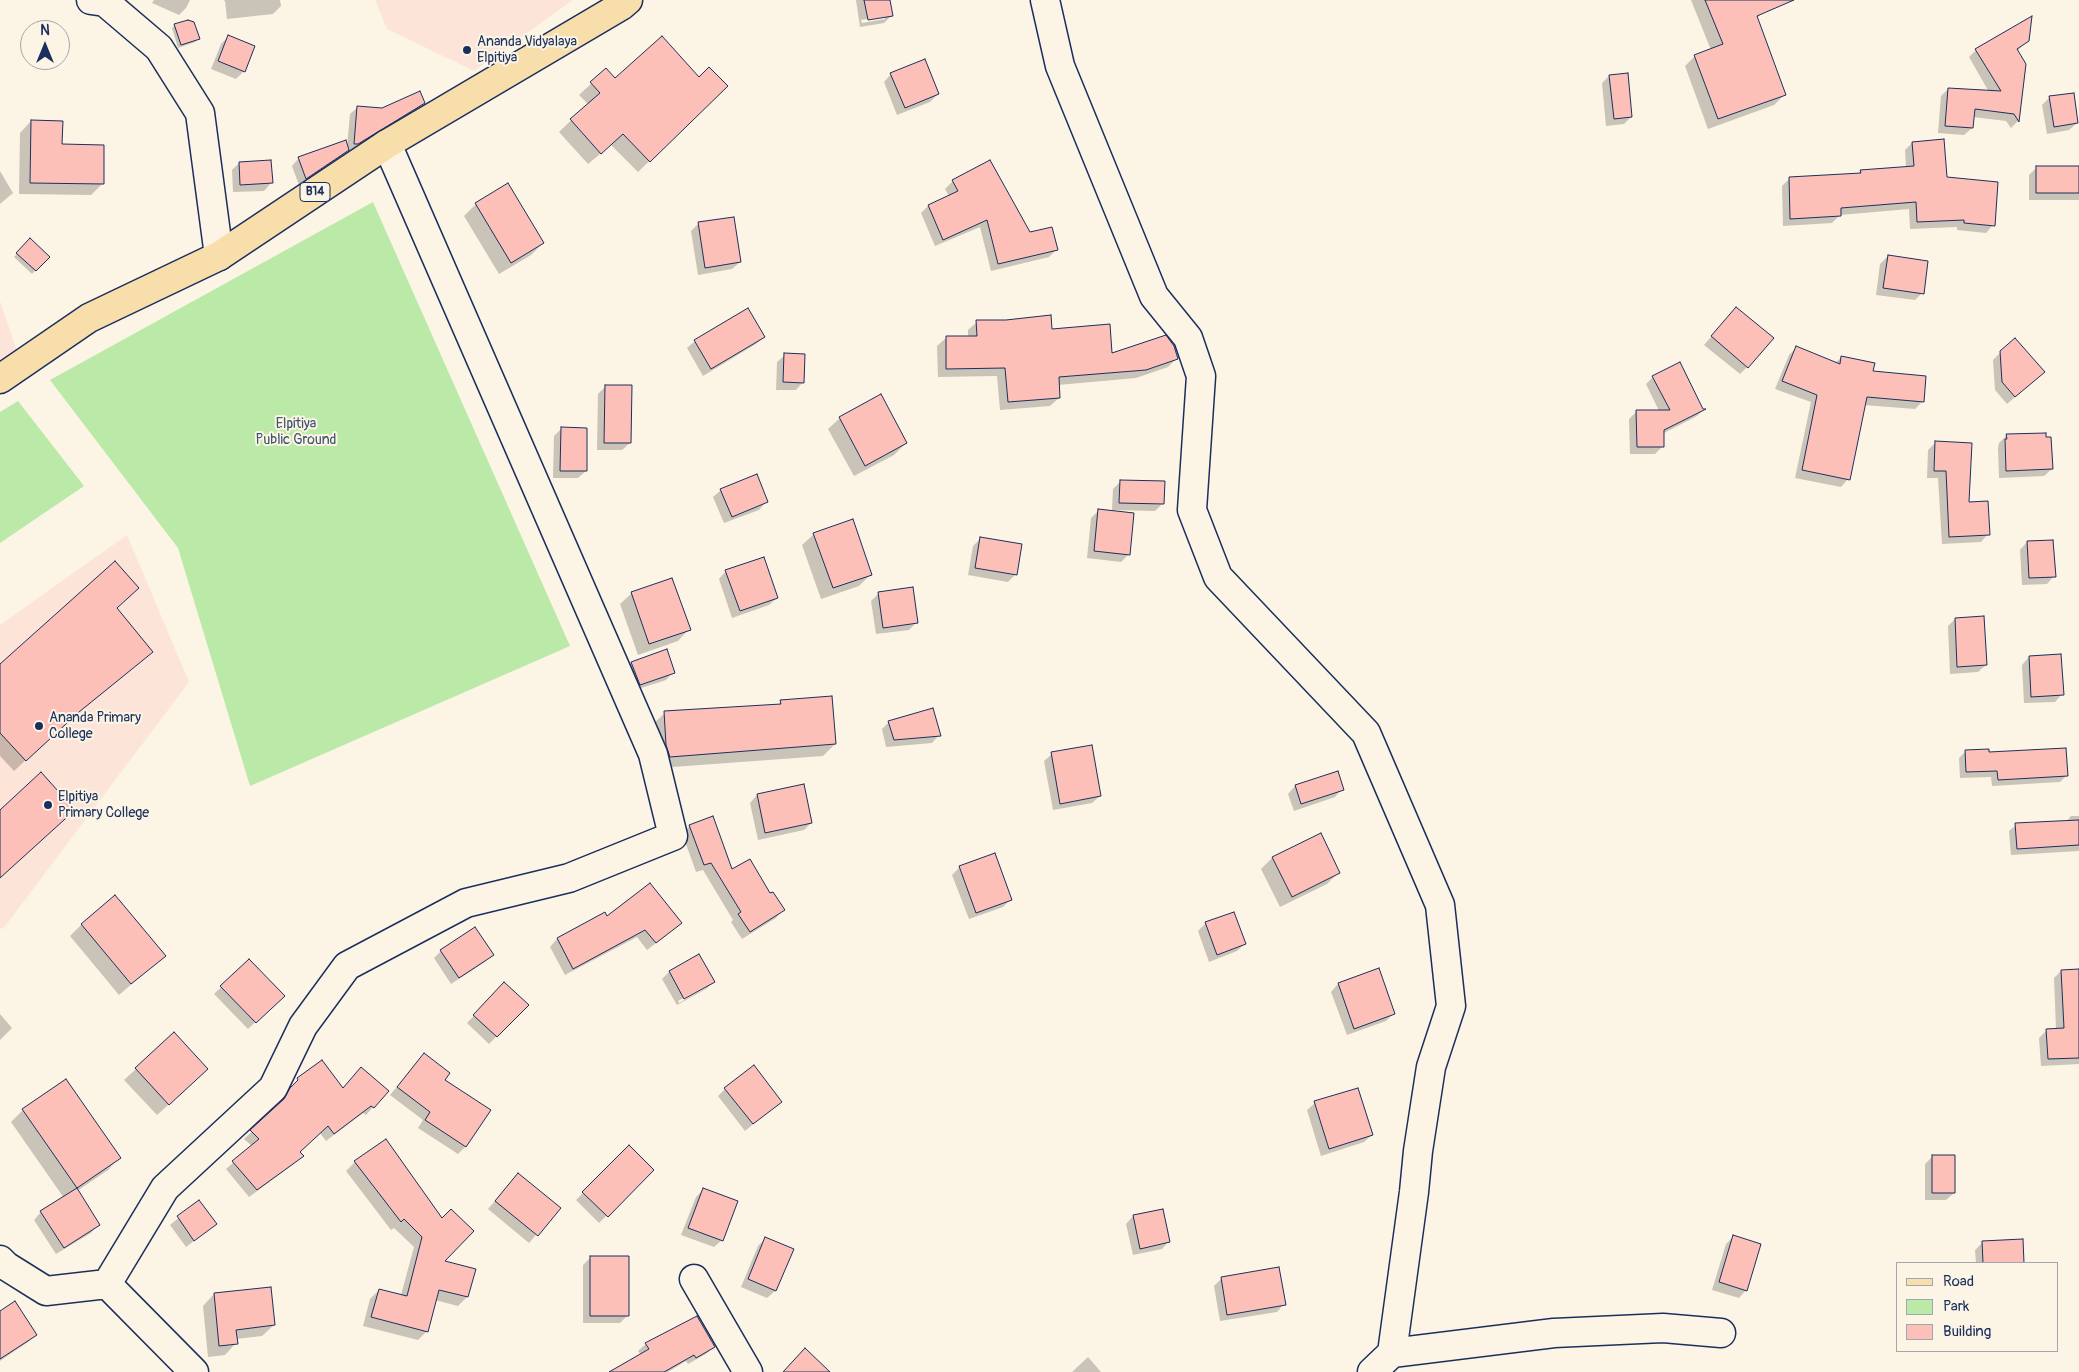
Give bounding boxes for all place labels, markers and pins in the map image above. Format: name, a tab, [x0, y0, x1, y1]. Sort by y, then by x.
place label: Ananda Vidyalaya Elpitiya	[477, 34, 577, 66]
marker: Ananda Vidyalaya Elpitiya	[461, 44, 473, 56]
place label: Ananda Primary College	[49, 710, 141, 742]
marker: Ananda Primary College	[33, 720, 45, 732]
place label: Elpitiya Primary College	[58, 789, 149, 822]
marker: Elpitiya Primary College	[42, 799, 54, 811]

